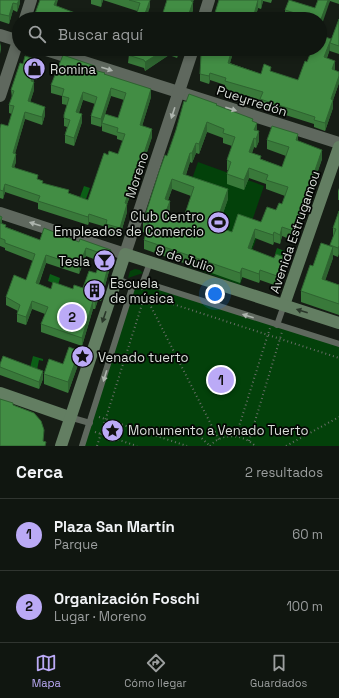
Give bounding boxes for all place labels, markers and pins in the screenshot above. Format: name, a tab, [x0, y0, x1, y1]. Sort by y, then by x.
shop icon: Romina	[21, 56, 47, 82]
place label: Romina	[50, 61, 97, 78]
place label: Club Centro Empleados de Comercio	[54, 208, 204, 240]
sports icon: Club Centro Empleados de Comercio	[206, 210, 232, 236]
bar icon: Tesla	[92, 248, 118, 274]
place label: Tesla	[58, 253, 91, 270]
place label: Escuela de música	[110, 275, 174, 307]
building icon: Escuela de música	[82, 277, 108, 303]
pin: 2	[59, 302, 85, 332]
place icon: Venado tuerto	[70, 344, 96, 370]
place label: Venado tuerto	[98, 349, 189, 366]
pin: 1	[208, 365, 234, 395]
place icon: Monumento a Venado Tuerto	[100, 417, 126, 443]
place label: Monumento a Venado Tuerto	[128, 422, 308, 439]

